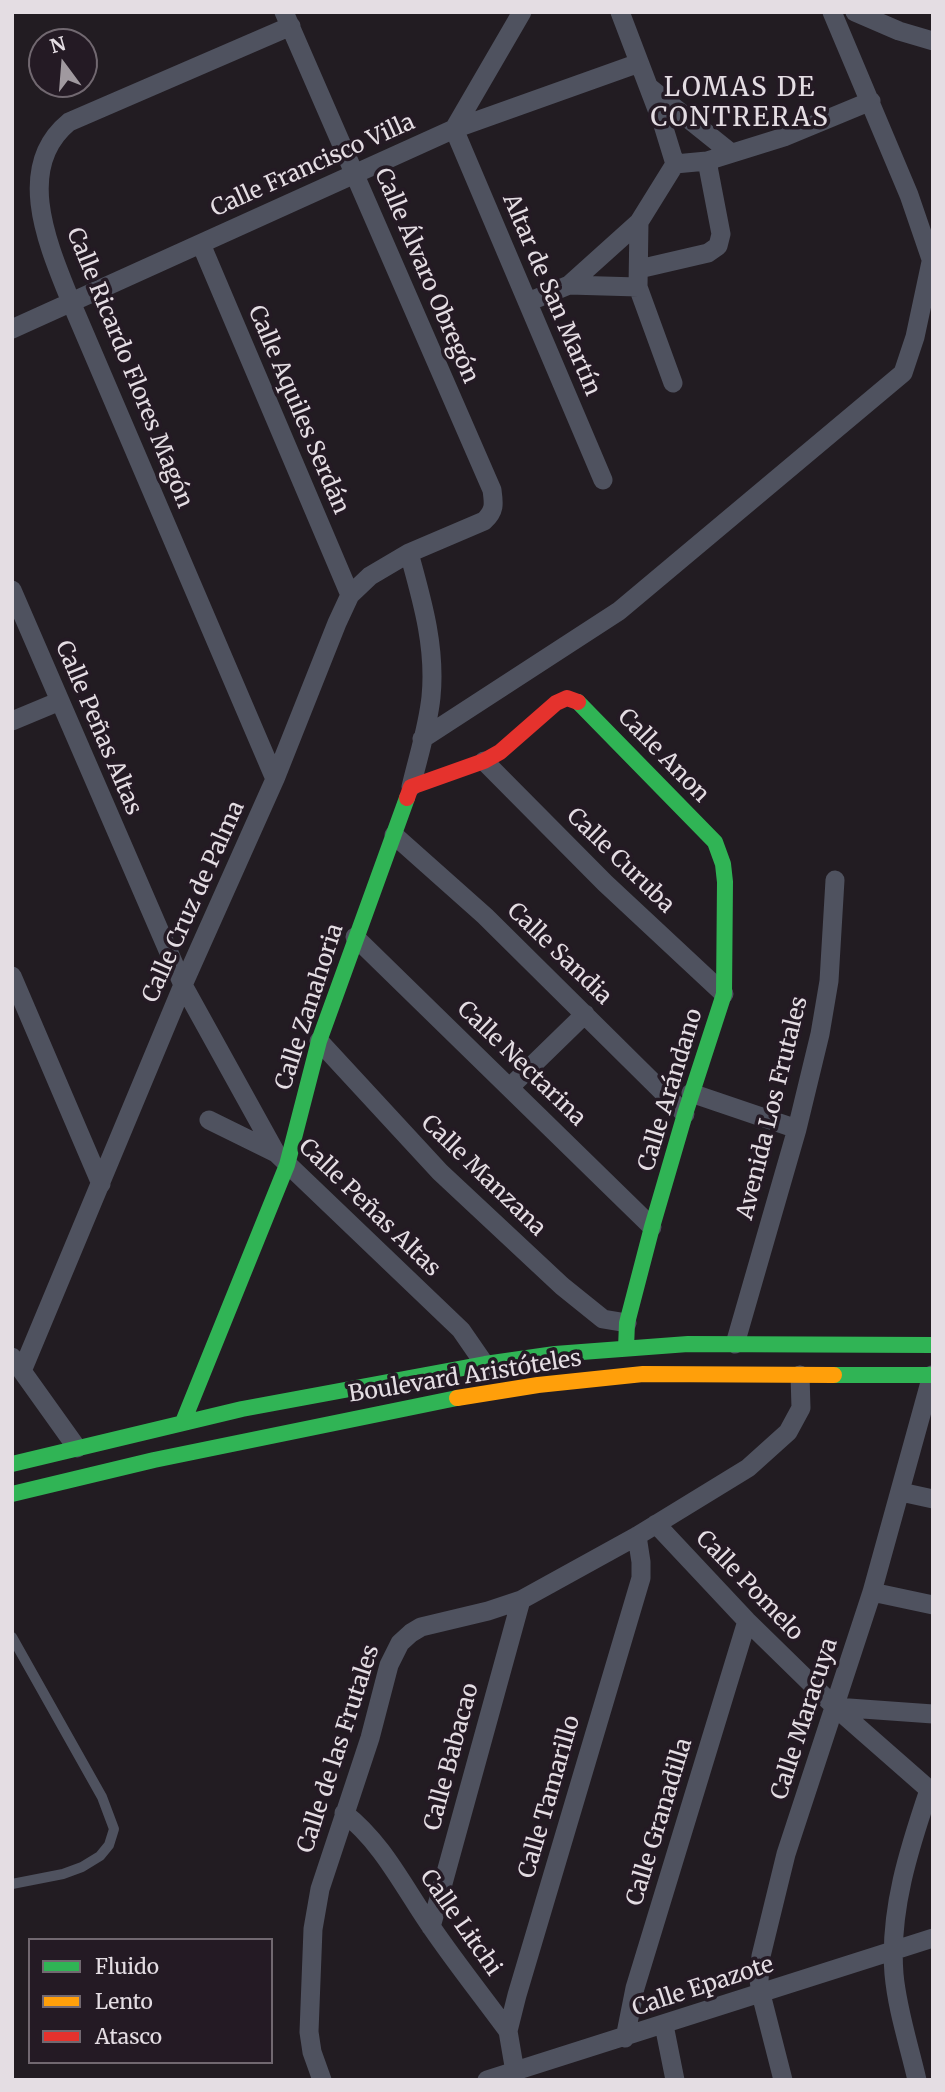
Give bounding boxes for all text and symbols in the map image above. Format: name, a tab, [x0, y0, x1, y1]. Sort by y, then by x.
north arrow	[28, 28, 98, 98]
text: N	[47, 31, 68, 58]
district label: LOMAS DE CONTRERAS	[652, 73, 828, 134]
street label: Calle Francisco Villa	[207, 109, 419, 223]
street label: Calle Álvaro Obregón	[368, 164, 484, 388]
street label: Altar de San Martín	[496, 190, 606, 400]
street label: Calle Ricardo Flores Magón	[60, 224, 198, 512]
street label: Calle Aquiles Serdán	[242, 301, 354, 519]
street label: Calle Peñas Altas	[49, 637, 147, 819]
street label: Calle Anon	[612, 703, 714, 809]
street label: Calle Cruz de Palma	[137, 797, 251, 1007]
street label: Calle Curuba	[560, 803, 680, 919]
street label: Calle Sandia	[501, 897, 617, 1011]
street label: Calle Zanahoria	[270, 920, 350, 1094]
street label: Avenida Los Frutales	[732, 994, 814, 1222]
street label: Calle Nectarina	[451, 996, 591, 1132]
street label: Calle Arándano	[633, 1005, 709, 1175]
street label: Calle Manzana	[415, 1110, 551, 1242]
street label: Calle Peñas Altas	[292, 1133, 446, 1283]
street label: Boulevard Aristóteles	[346, 1345, 584, 1409]
street label: Calle Pomelo	[690, 1525, 808, 1647]
street label: Calle Maracuya	[766, 1635, 844, 1803]
street label: Calle de las Frutales	[292, 1641, 386, 1857]
street label: Calle Babacao	[419, 1680, 485, 1834]
street label: Calle Tamarillo	[514, 1713, 586, 1881]
street label: Calle Granadilla	[621, 1735, 699, 1909]
street label: Calle Litchi	[413, 1865, 507, 1981]
legend	[28, 1938, 273, 2064]
street label: Calle Epazote	[629, 1951, 777, 2023]
text: Fluido	[95, 1953, 159, 1980]
text: Lento	[95, 1988, 153, 2015]
text: Atasco	[95, 2023, 162, 2050]

